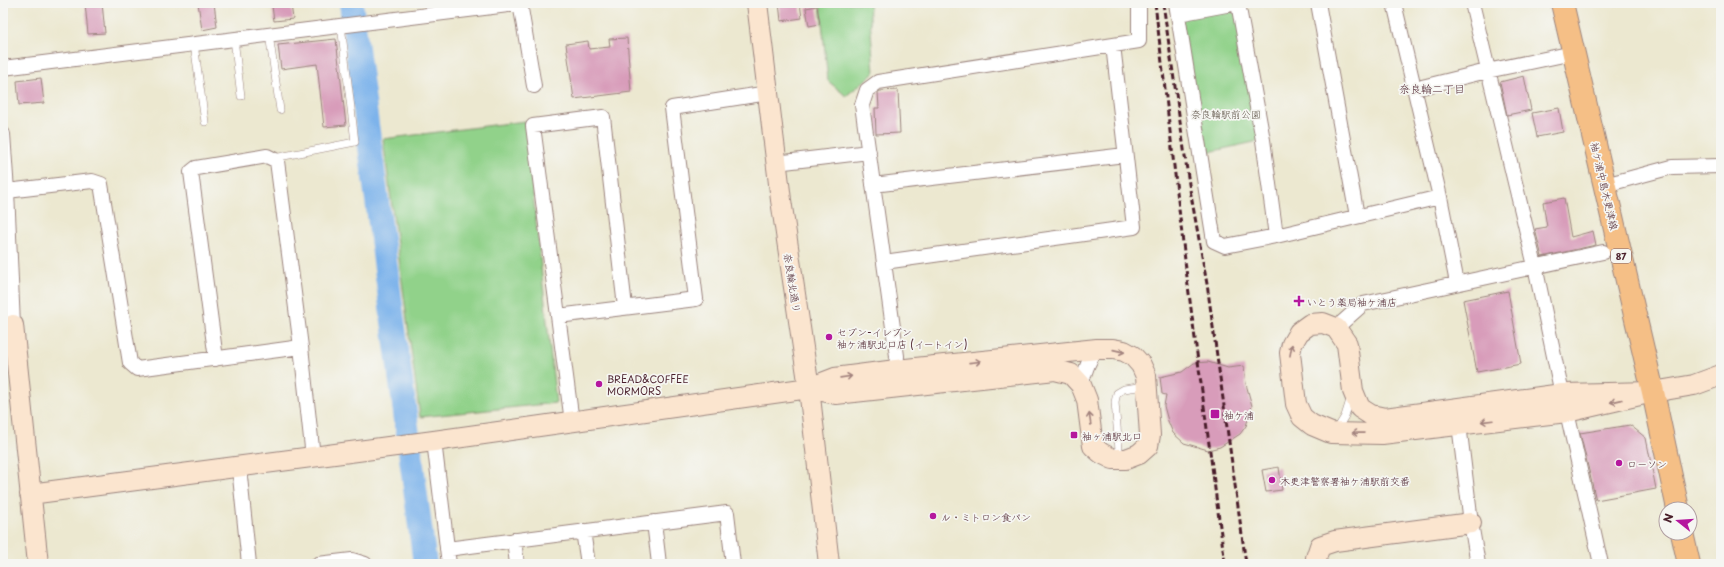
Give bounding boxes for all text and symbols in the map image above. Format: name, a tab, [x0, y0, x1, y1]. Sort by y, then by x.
district label: 奈良輪二丁目	[1399, 80, 1465, 97]
park label: 奈良輪駅前公園	[1191, 106, 1261, 121]
street label: 袖ケ浦中島木更津線	[1588, 140, 1622, 232]
road number: 87	[1611, 249, 1631, 263]
street label: 奈良輪北通り	[781, 252, 805, 314]
place label: いとう薬局袖ケ浦店	[1307, 294, 1397, 309]
marker: いとう薬局袖ケ浦店	[1294, 296, 1304, 306]
place label: セブン-イレブン 袖ケ浦駅北口店 (イートイン)	[837, 324, 967, 351]
marker: セブン-イレブン 袖ケ浦駅北口店 (イートイン)	[824, 332, 834, 342]
one-way arrow	[1287, 343, 1295, 356]
one-way arrow	[1112, 347, 1125, 355]
one-way arrow	[968, 358, 981, 366]
place label: BREAD&COFFEE MORMORS	[607, 371, 689, 398]
one-way arrow	[839, 373, 852, 381]
marker: BREAD&COFFEE MORMORS	[594, 379, 604, 389]
one-way arrow	[1609, 397, 1622, 405]
place label: 袖ケ浦	[1224, 407, 1254, 422]
marker: 袖ケ浦	[1209, 408, 1221, 420]
one-way arrow	[1086, 412, 1094, 425]
one-way arrow	[1481, 418, 1494, 425]
place label: 袖ヶ浦駅北口	[1082, 428, 1142, 443]
marker: 袖ヶ浦駅北口	[1069, 430, 1079, 440]
one-way arrow	[1352, 430, 1365, 437]
place label: ローソン	[1627, 456, 1667, 471]
marker: ローソン	[1614, 458, 1624, 468]
place label: 木更津警察署袖ケ浦駅前交番	[1280, 473, 1410, 488]
marker: 木更津警察署袖ケ浦駅前交番	[1267, 475, 1277, 485]
north arrow	[1658, 501, 1698, 541]
place label: ル・ミトロン食パン	[941, 509, 1031, 524]
marker: ル・ミトロン食パン	[928, 511, 938, 521]
text: N	[1659, 511, 1677, 525]

